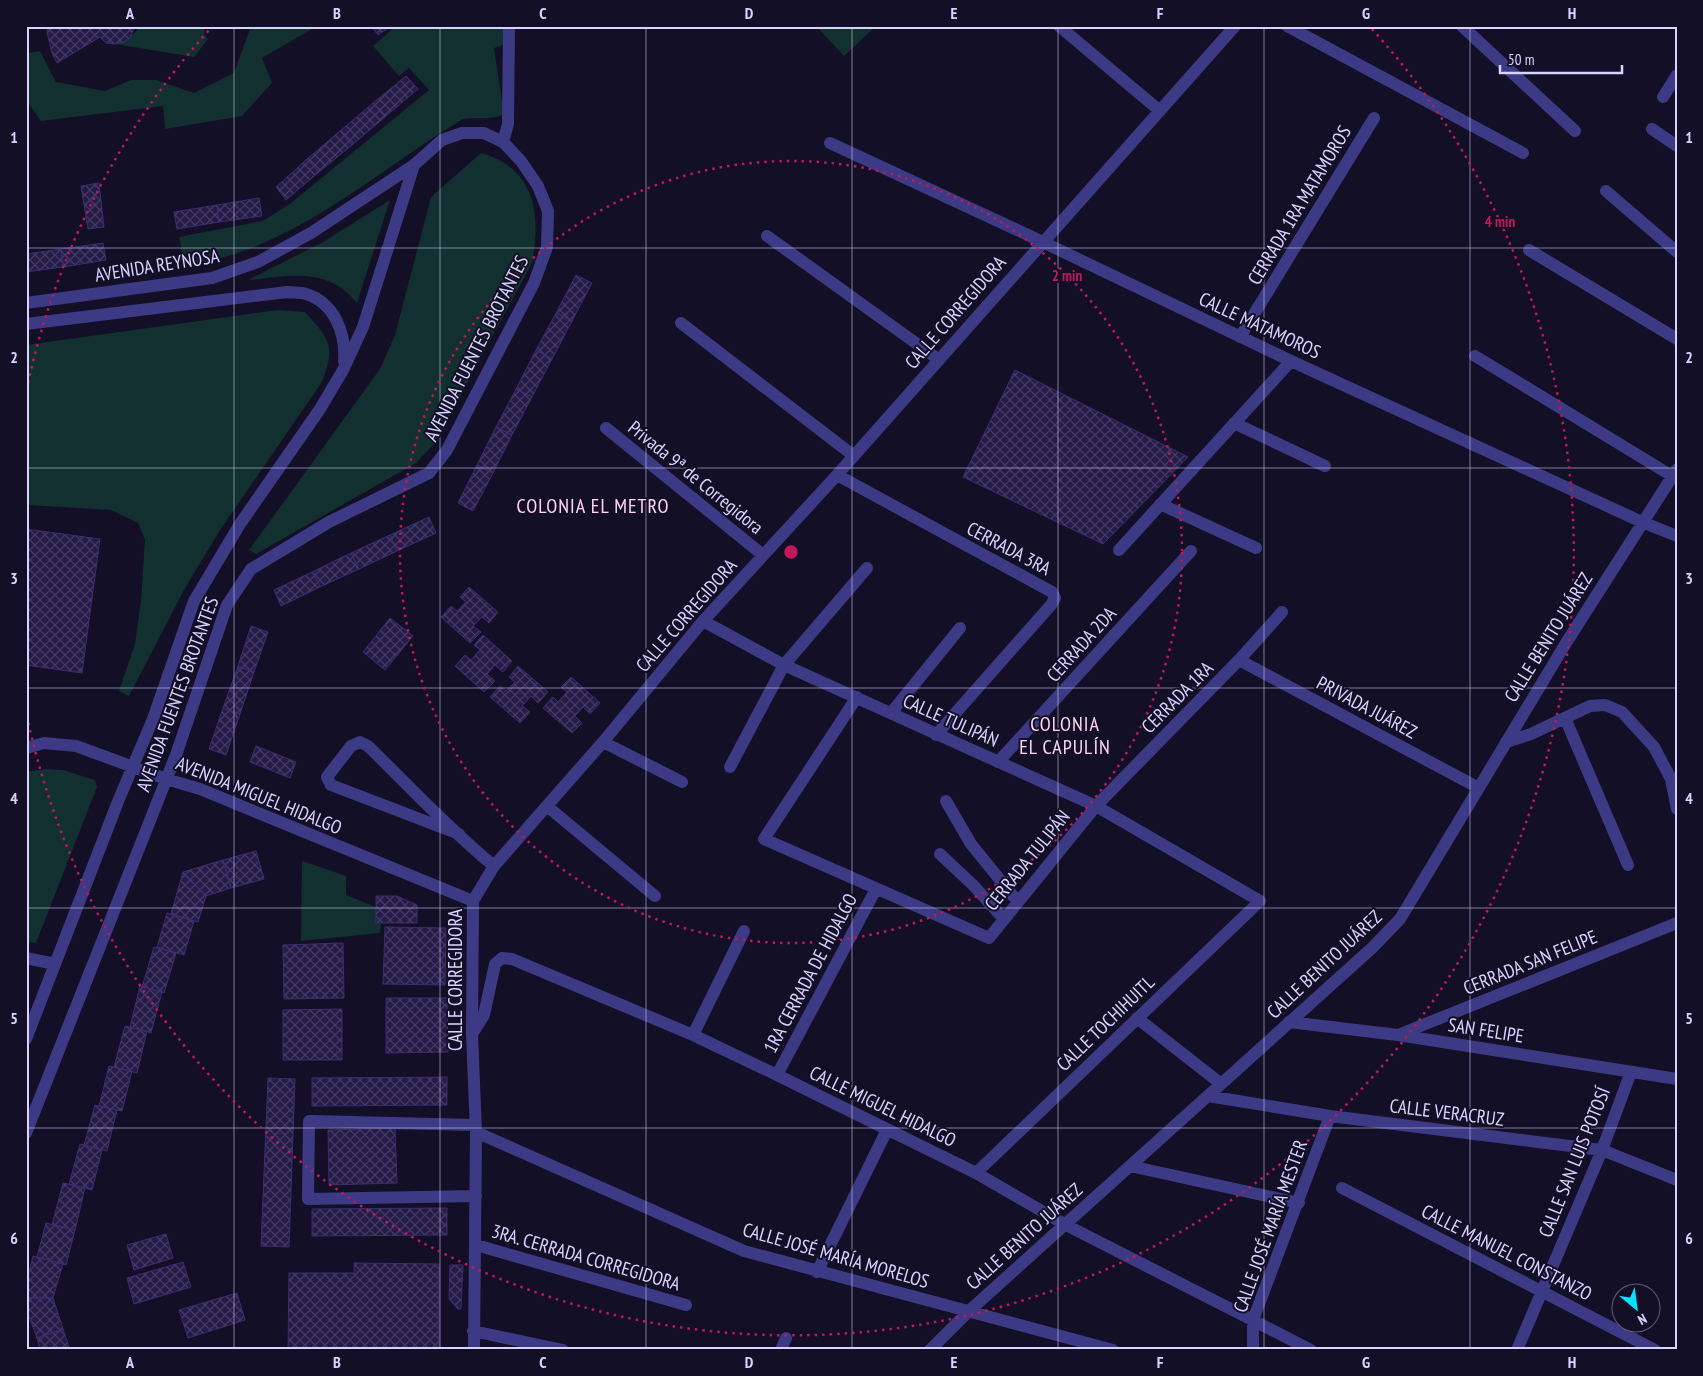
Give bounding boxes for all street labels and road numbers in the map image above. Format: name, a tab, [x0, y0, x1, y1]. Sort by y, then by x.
street label: CERRADA 1RA MATAMOROS	[1242, 121, 1356, 289]
street label: AVENIDA REYNOSA	[93, 243, 221, 287]
street label: CALLE CORREGIDORA	[899, 250, 1011, 374]
street label: AVENIDA FUENTES BROTANTES	[419, 251, 533, 445]
street label: CALLE MATAMOROS	[1195, 286, 1325, 364]
street label: Privada 9ª de Corregidora	[624, 415, 768, 539]
street label: CERRADA 3RA	[963, 516, 1055, 580]
street label: CALLE CORREGIDORA	[630, 553, 742, 677]
street label: CALLE BENITO JUÁREZ	[1499, 568, 1597, 706]
street label: AVENIDA FUENTES BROTANTES	[131, 593, 223, 795]
street label: CERRADA 2DA	[1041, 602, 1121, 686]
street label: CERRADA 1RA	[1136, 656, 1218, 738]
street label: PRIVADA JUÁREZ	[1313, 671, 1421, 743]
street label: CALLE TULIPÁN	[899, 688, 1003, 752]
street label: AVENIDA MIGUEL HIDALGO	[173, 751, 345, 839]
street label: CERRADA TULIPÁN	[979, 805, 1075, 915]
street label: 1RA CERRADA DE HIDALGO	[758, 889, 862, 1057]
street label: CALLE BENITO JUÁREZ	[1262, 905, 1386, 1023]
street label: CALLE CORREGIDORA	[443, 909, 467, 1051]
street label: CERRADA SAN FELIPE	[1460, 924, 1600, 1000]
street label: CALLE TOCHIHUITL	[1051, 970, 1159, 1076]
street label: SAN FELIPE	[1446, 1012, 1526, 1048]
street label: CALLE MIGUEL HIDALGO	[806, 1060, 960, 1152]
street label: CALLE SAN LUIS POTOSÍ	[1533, 1083, 1615, 1241]
street label: CALLE VERACRUZ	[1388, 1093, 1506, 1131]
street label: CALLE JOSÉ MARÍA MESTER	[1228, 1137, 1312, 1315]
street label: CALLE BENITO JUÁREZ	[961, 1177, 1087, 1295]
street label: CALLE MANUEL CONSTANZO	[1418, 1199, 1596, 1305]
street label: CALLE JOSÉ MARÍA MORELOS	[740, 1217, 932, 1293]
street label: 3RA. CERRADA CORREGIDORA	[489, 1219, 683, 1295]

